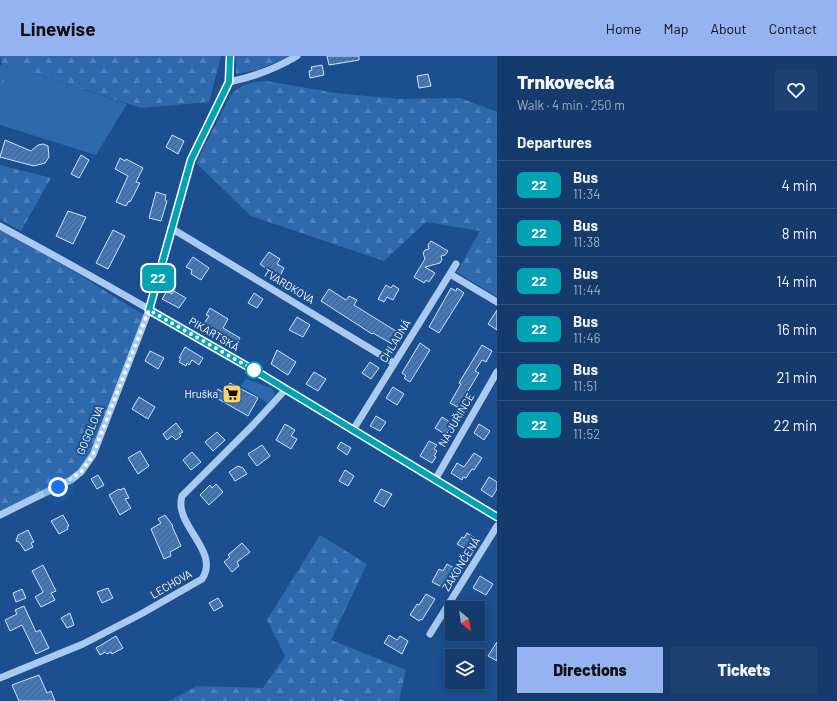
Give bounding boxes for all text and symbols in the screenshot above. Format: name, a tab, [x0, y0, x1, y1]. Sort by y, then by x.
text: Linewise	[20, 17, 96, 40]
text: Home	[606, 20, 642, 37]
text: Map	[664, 20, 688, 37]
text: About	[710, 20, 747, 37]
text: Contact	[769, 20, 817, 37]
button: heart	[775, 69, 817, 111]
text: Trnkovecká	[517, 70, 615, 93]
text: Walk · 4 min · 250 m	[517, 97, 625, 113]
text: Departures	[517, 133, 592, 151]
text: Bus	[573, 168, 598, 186]
text: 22	[531, 176, 547, 193]
text: 4 min	[781, 176, 817, 194]
text: 11:34	[573, 186, 600, 202]
text: Bus	[573, 216, 598, 234]
text: 22	[531, 224, 547, 241]
text: 8 min	[782, 224, 817, 242]
text: 11:38	[573, 234, 600, 250]
text: Bus	[573, 264, 598, 282]
line badge: 22	[140, 265, 176, 291]
street label: TVARDKOVA	[261, 265, 317, 306]
text: 22	[150, 269, 166, 286]
text: 22	[531, 272, 547, 289]
text: 14 min	[776, 272, 817, 290]
text: 11:44	[573, 282, 601, 298]
text: Bus	[573, 312, 598, 330]
street label: PIKARTSKÁ	[187, 314, 242, 353]
street label: CHLADNÁ	[376, 317, 413, 365]
text: 22	[531, 320, 547, 337]
text: 16 min	[777, 320, 817, 338]
text: 11:46	[573, 330, 600, 346]
text: Bus	[573, 360, 598, 378]
unlabelled marker	[245, 361, 263, 379]
text: 22	[531, 368, 547, 385]
text: 21 min	[777, 368, 817, 386]
text: 11:51	[573, 378, 597, 394]
supermarket icon: Hruška	[221, 383, 243, 405]
place label: Hruška	[185, 387, 218, 400]
street label: NA JUŘINCE	[435, 390, 476, 449]
street label: GOGOLOVA	[73, 403, 106, 456]
text: Bus	[573, 408, 598, 426]
text: 22	[531, 416, 547, 433]
text: 22 min	[774, 416, 817, 434]
text: 11:52	[573, 426, 600, 442]
your location	[48, 477, 68, 497]
street label: ZAKONČENÁ	[439, 534, 482, 593]
street label: LECHOVA	[148, 566, 194, 601]
north arrow	[445, 601, 485, 641]
map controls	[445, 601, 485, 689]
button: Directions	[517, 647, 663, 693]
button: Tickets	[671, 647, 817, 693]
button: layers	[445, 649, 485, 689]

